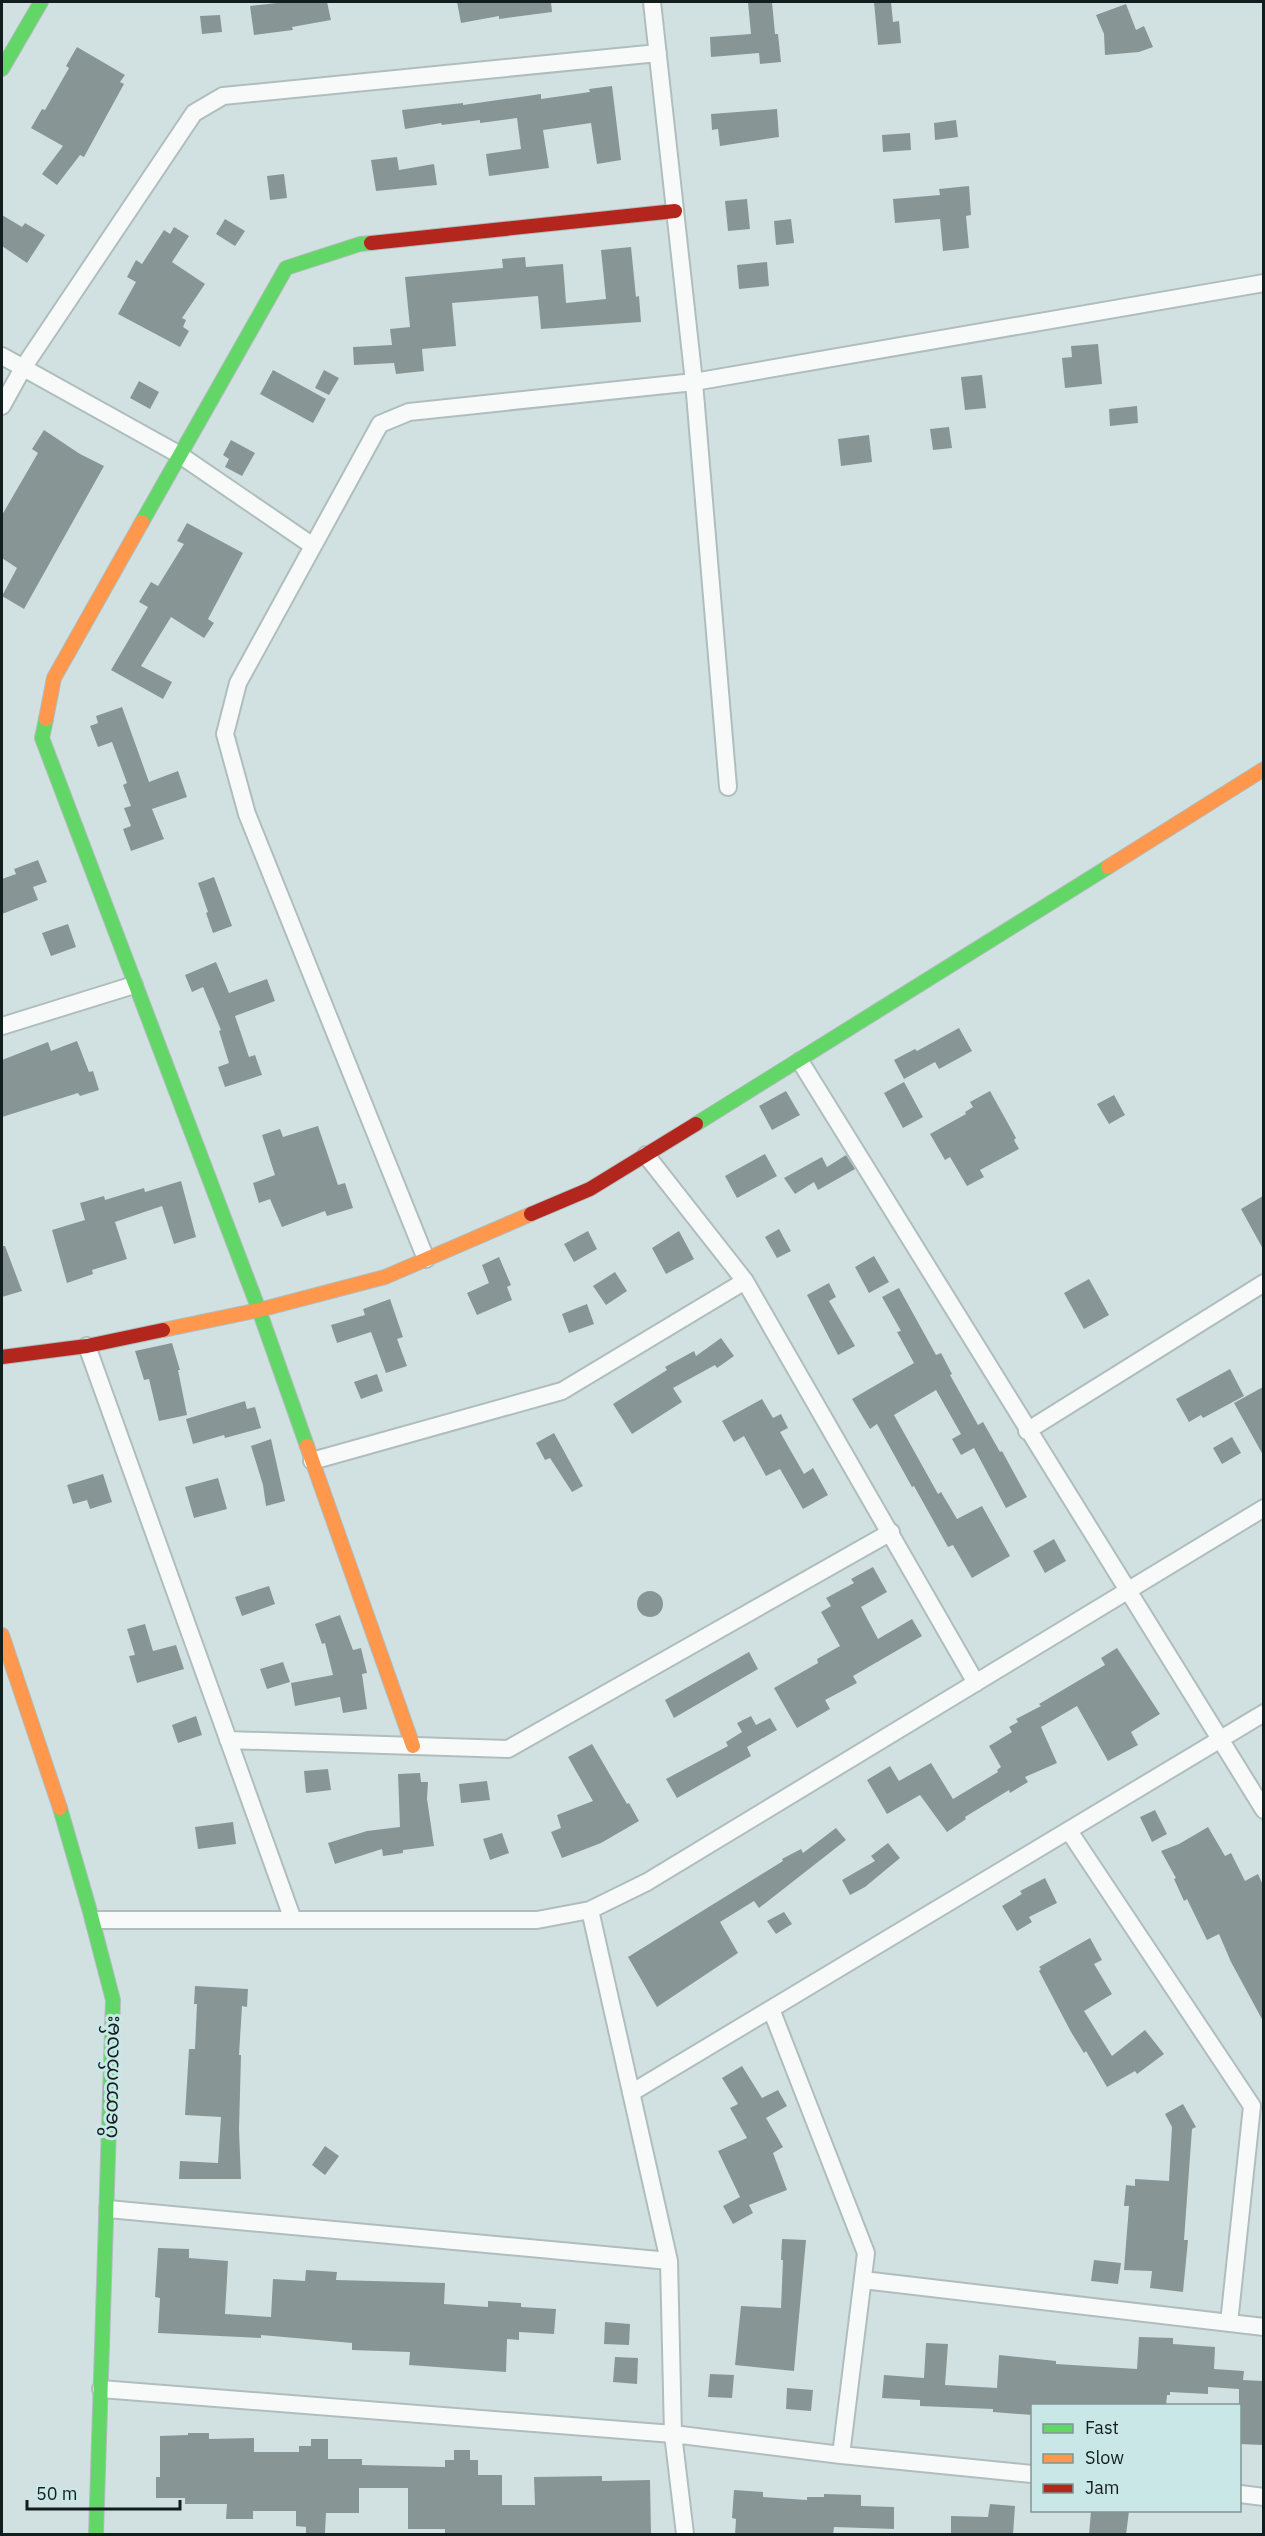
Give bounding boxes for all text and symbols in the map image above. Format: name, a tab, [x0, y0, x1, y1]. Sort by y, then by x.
street label: ပိတောက်လမ်း	[96, 2015, 125, 2139]
legend	[1031, 2404, 1241, 2512]
text: Fast	[1085, 2416, 1119, 2439]
text: Slow	[1085, 2446, 1124, 2469]
scale bar	[27, 2473, 180, 2511]
text: Jam	[1085, 2476, 1120, 2499]
text: 50 m	[36, 2482, 78, 2505]

